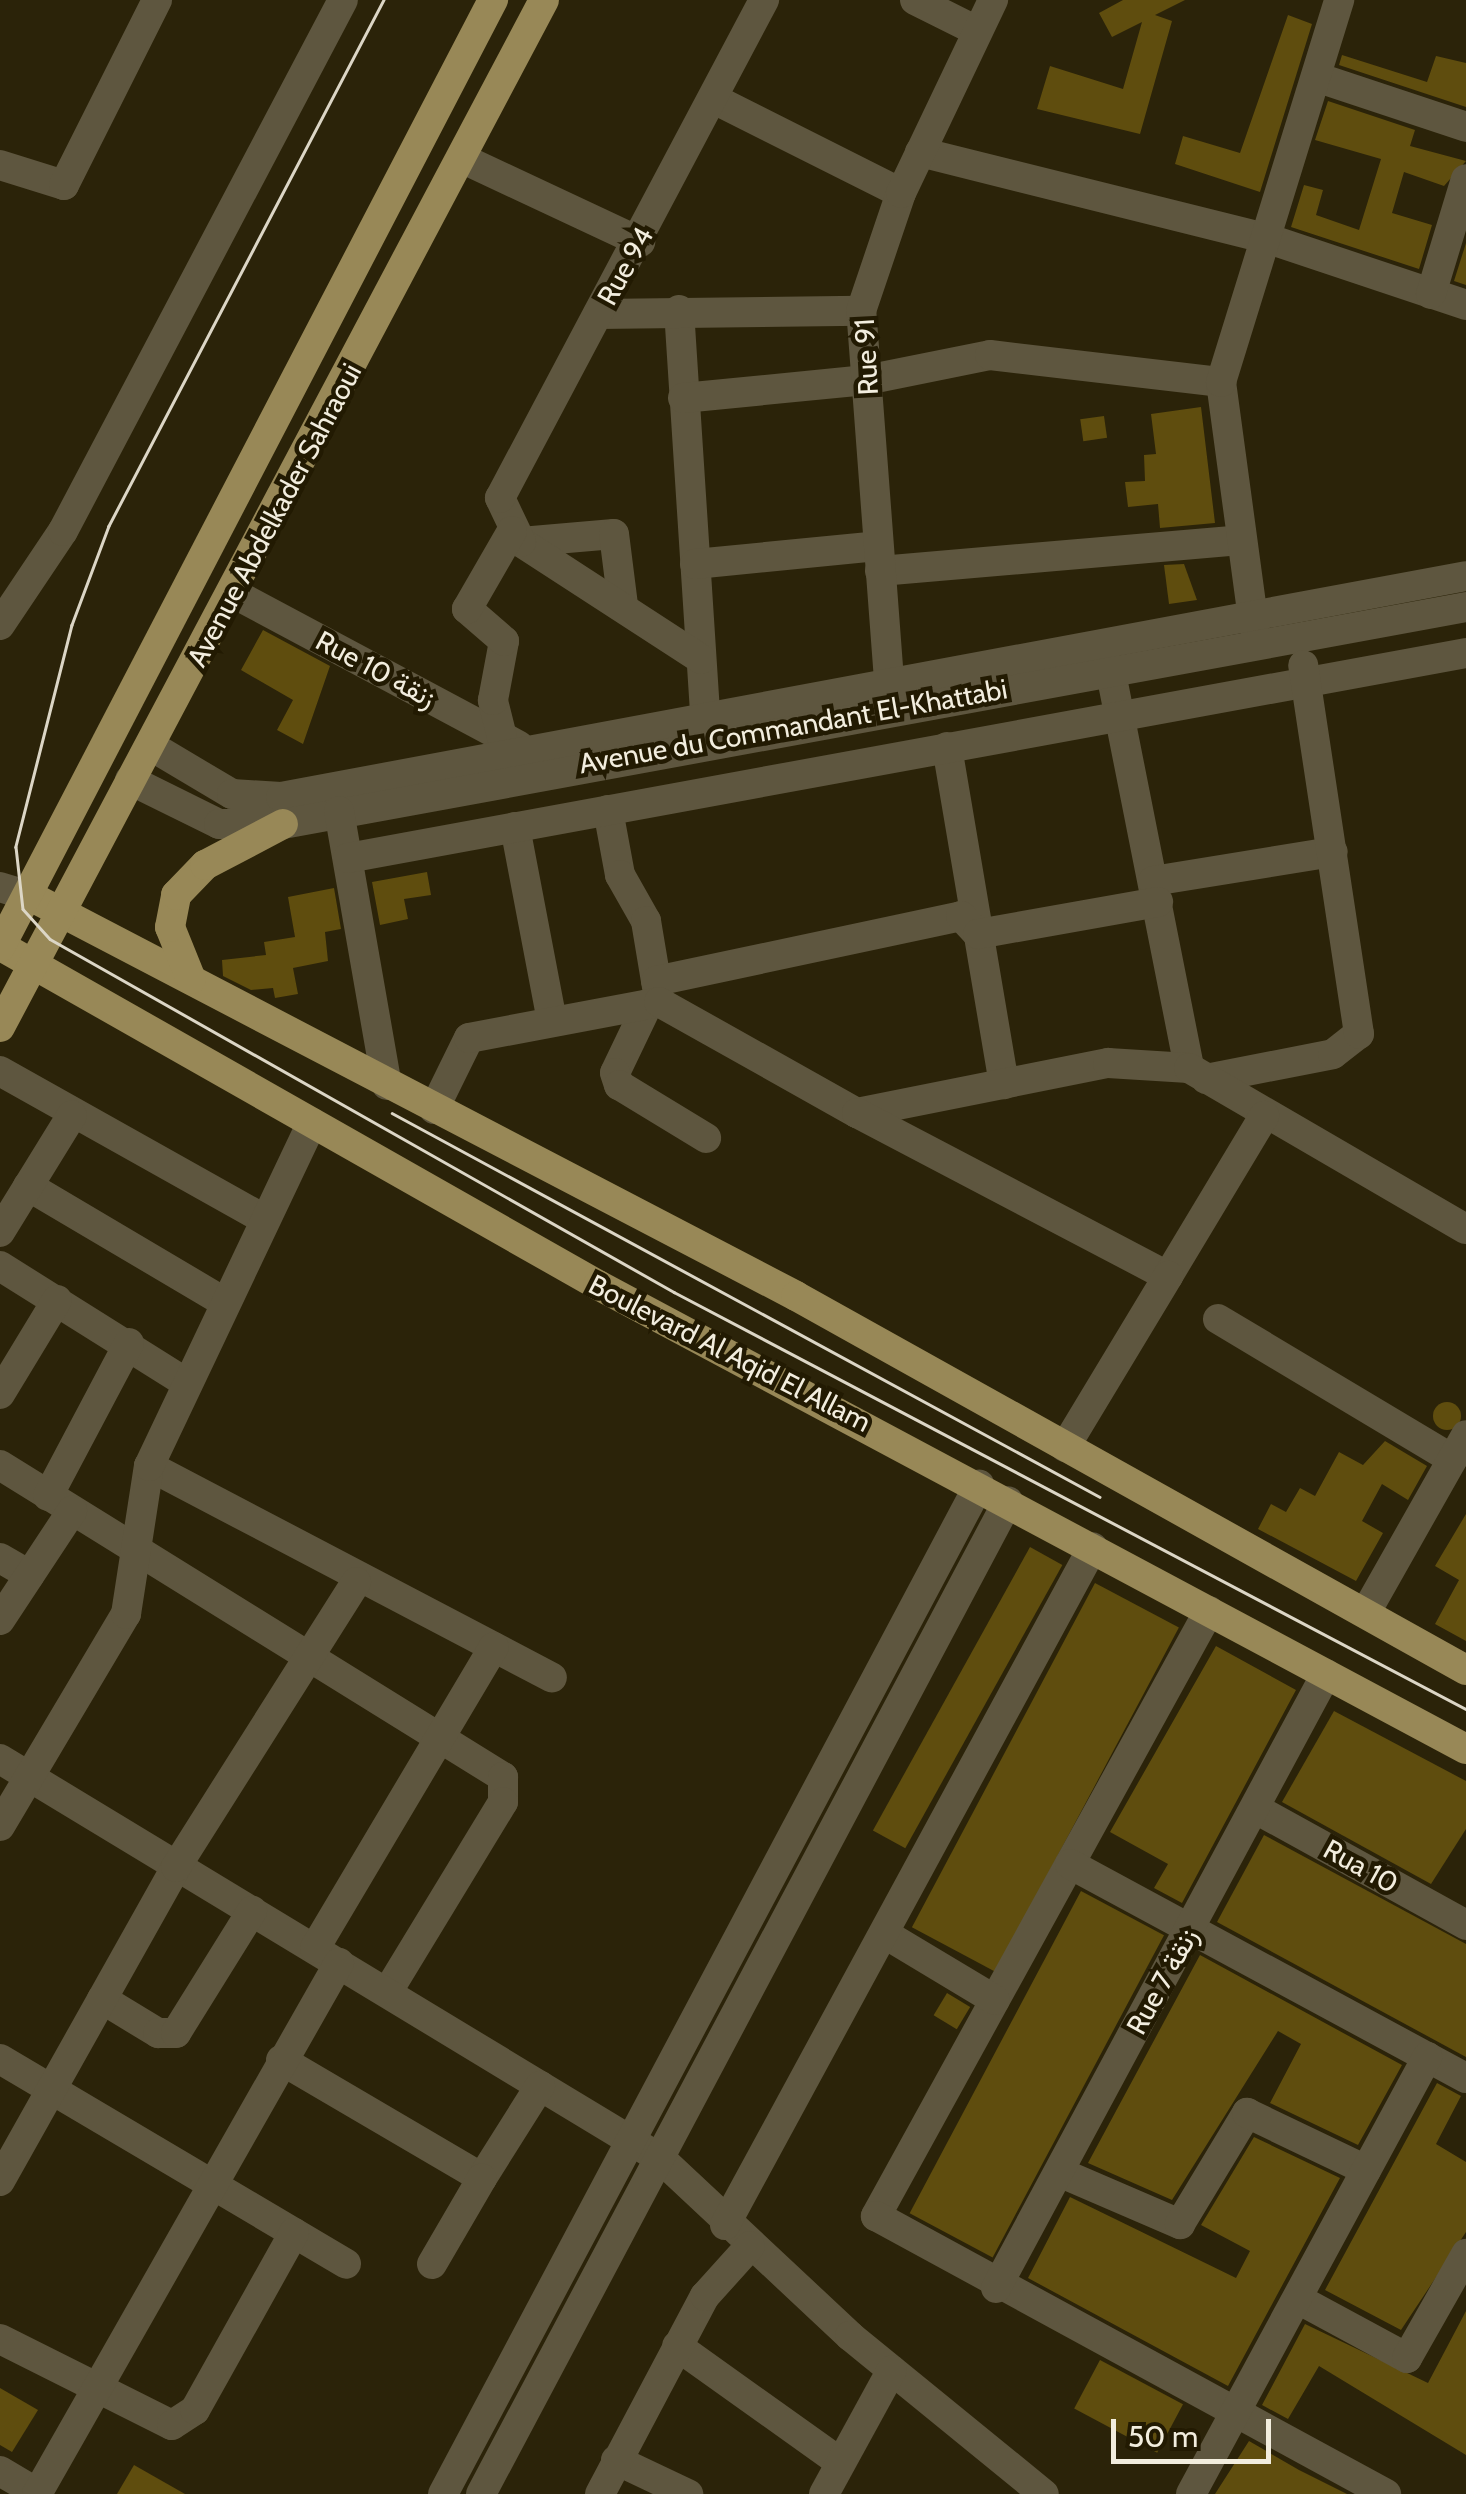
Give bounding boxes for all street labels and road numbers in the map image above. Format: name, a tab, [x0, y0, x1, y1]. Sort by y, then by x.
street label: Rue 94	[590, 221, 660, 311]
street label: Rue 91	[847, 318, 885, 396]
street label: Avenue Abdelkader Sahraoui	[180, 358, 368, 672]
street label: Rue 10 زنقة	[310, 623, 442, 715]
street label: Avenue du Commandant El-Khattabi	[576, 672, 1010, 780]
street label: Boulevard Al Aqid El Allam	[583, 1267, 877, 1439]
street label: Rua 10	[1318, 1832, 1404, 1900]
street label: Rue 7 زنقة	[1119, 1922, 1205, 2040]

